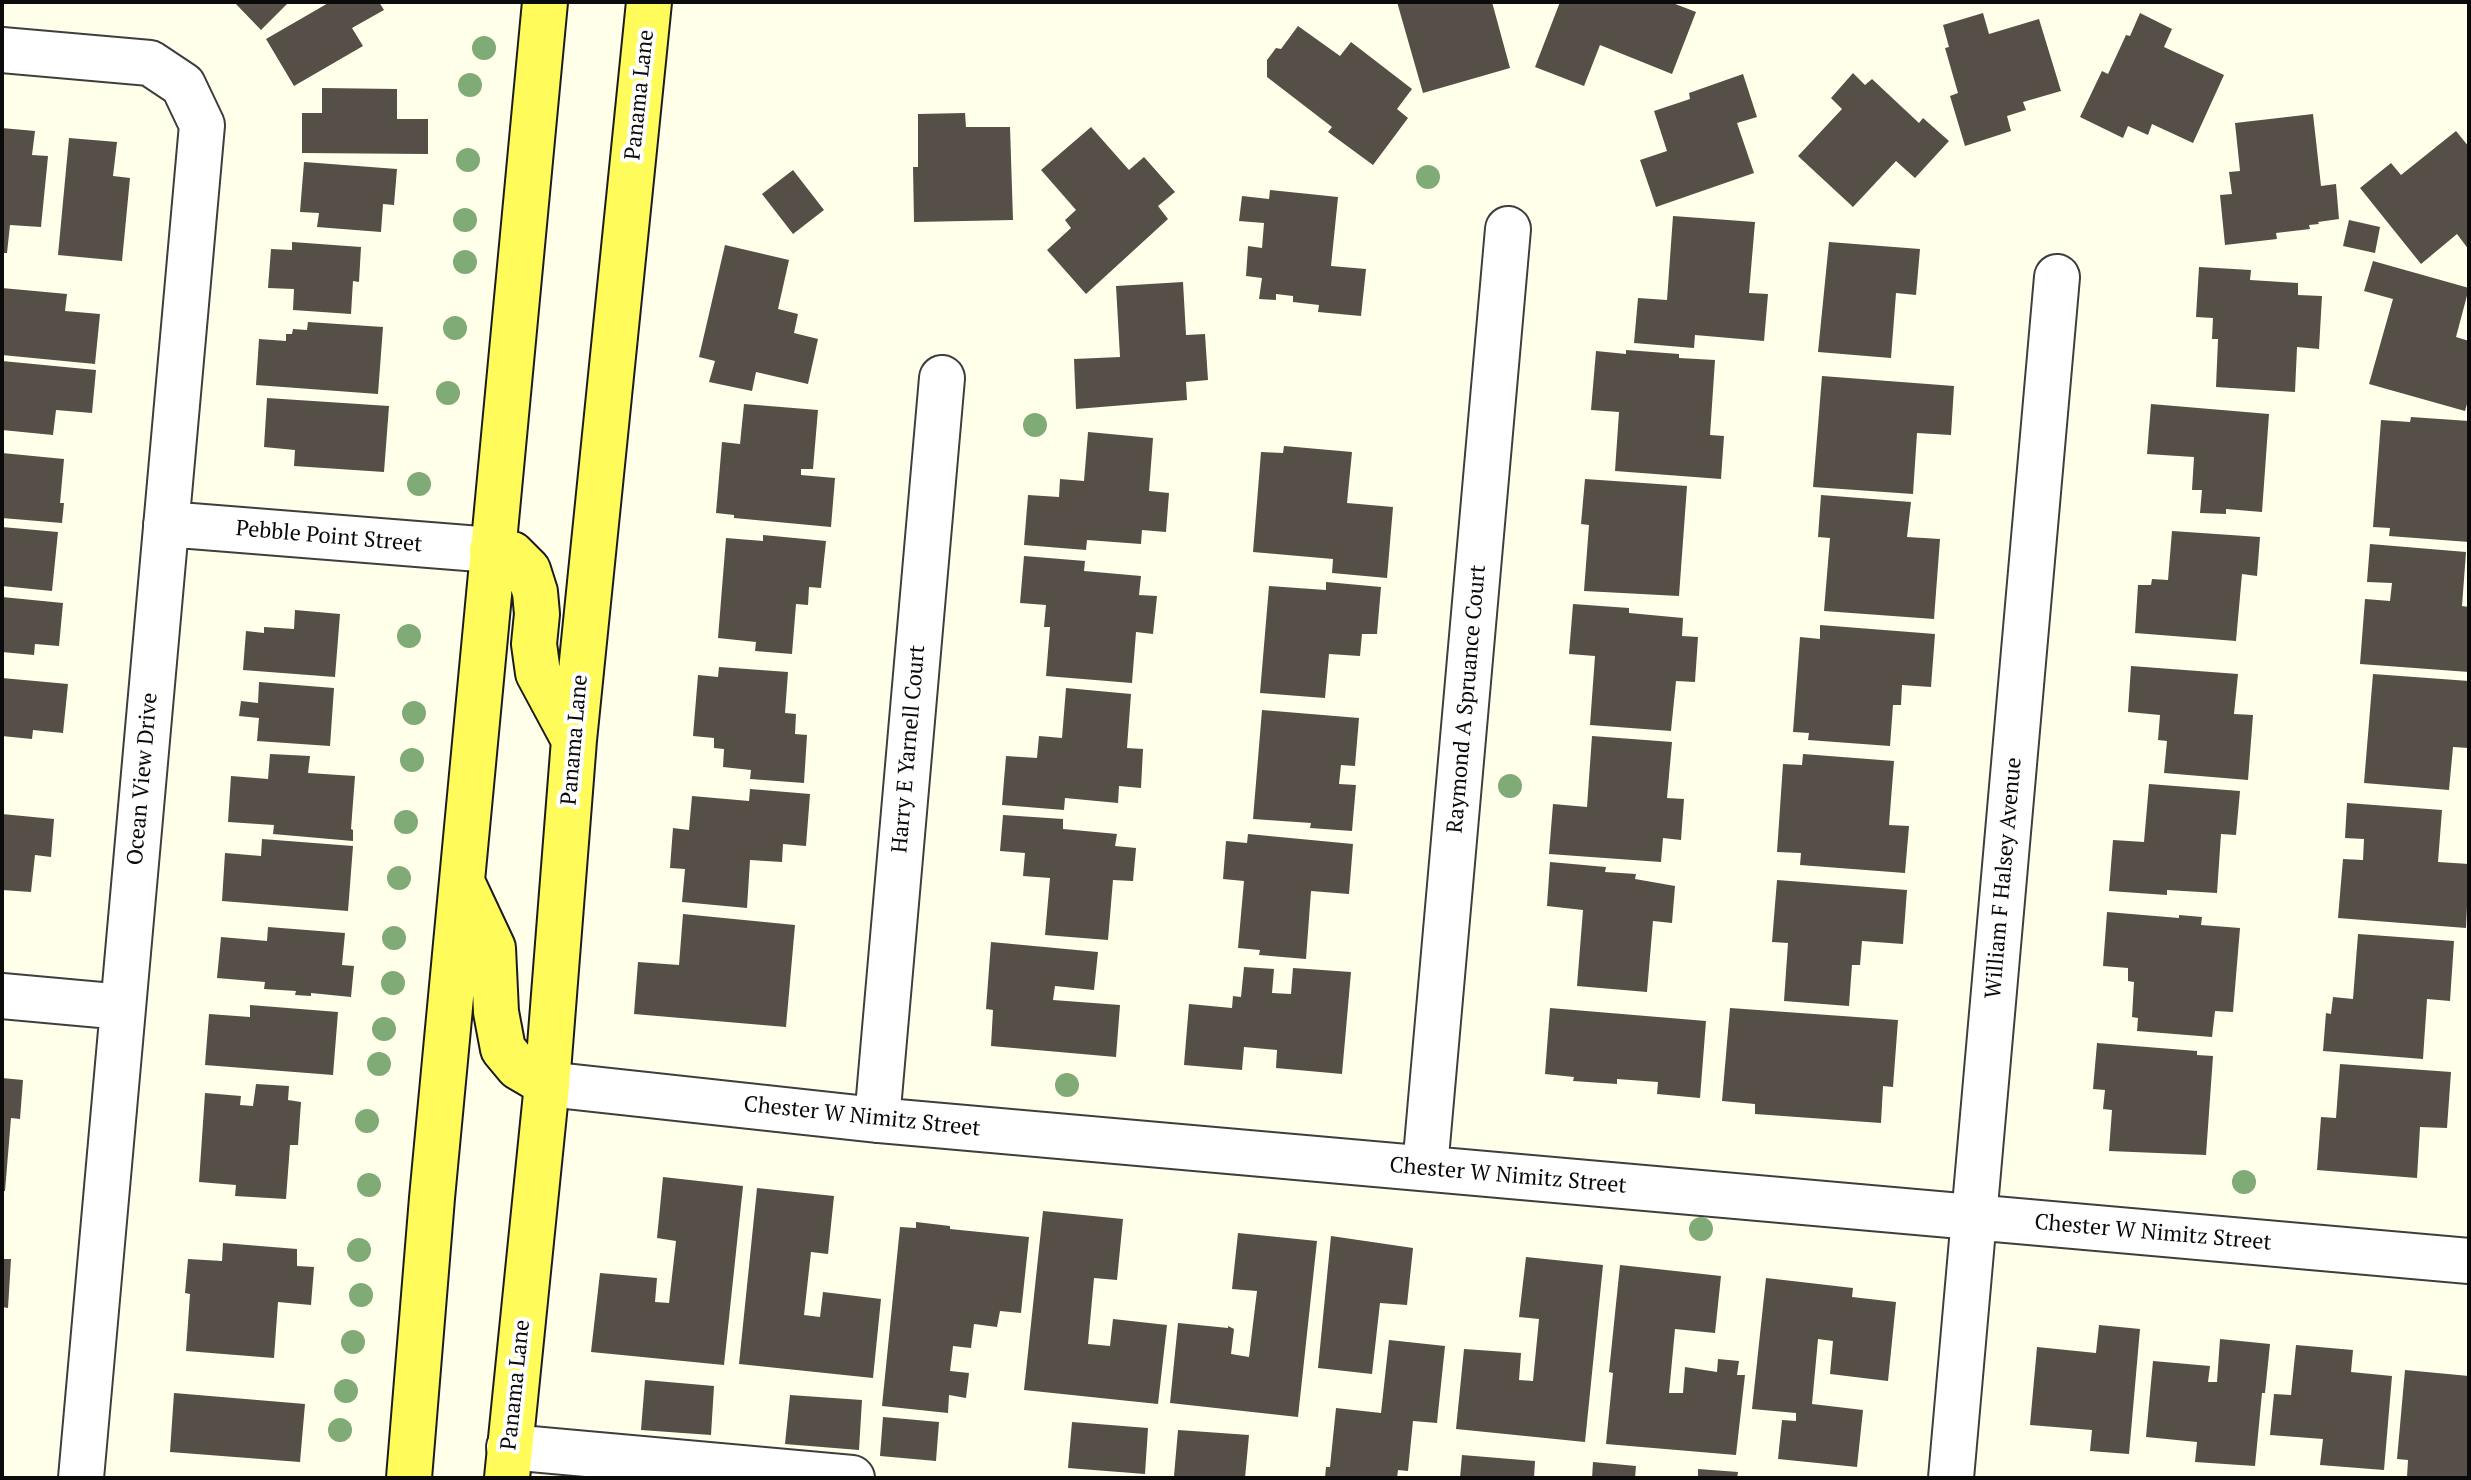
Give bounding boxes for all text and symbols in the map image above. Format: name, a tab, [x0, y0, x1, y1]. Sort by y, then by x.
street label: Panama Lane	[620, 28, 660, 162]
street label: Pebble Point Street	[235, 516, 423, 558]
street label: Raymond A Spruance Court	[1442, 564, 1492, 834]
street label: Harry E Yarnell Court	[887, 644, 931, 854]
street label: Panama Lane	[556, 674, 594, 806]
street label: Ocean View Drive	[122, 692, 164, 866]
street label: William F Halsey Avenue	[1980, 756, 2028, 1000]
street label: Chester W Nimitz Street	[742, 1091, 982, 1143]
street label: Chester W Nimitz Street	[1388, 1152, 1628, 1200]
street label: Chester W Nimitz Street	[2033, 1209, 2273, 1257]
street label: Panama Lane	[496, 1318, 536, 1452]

